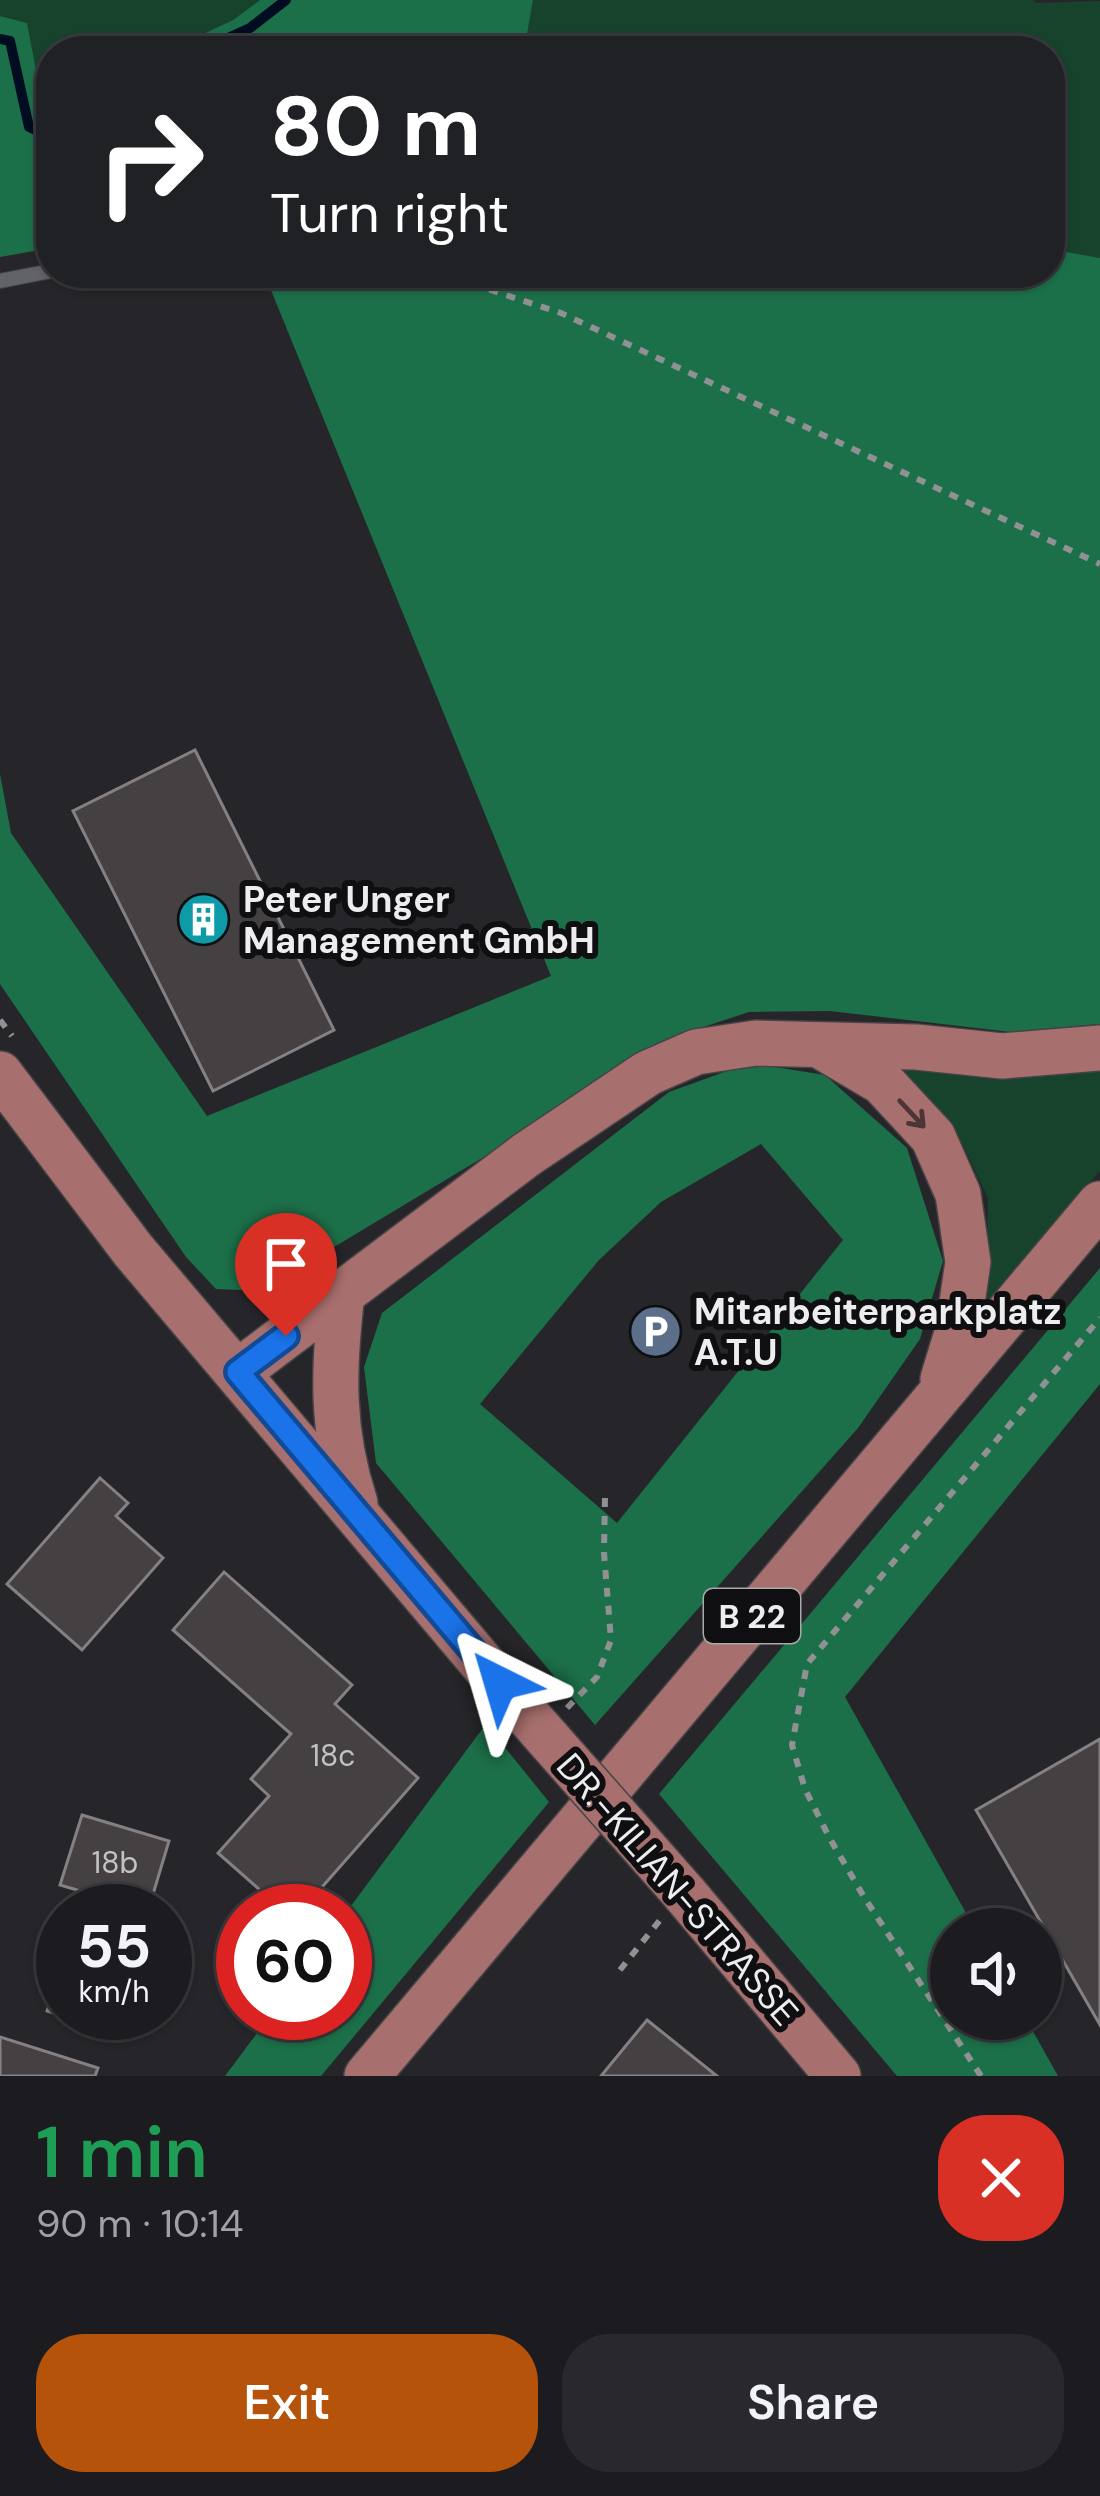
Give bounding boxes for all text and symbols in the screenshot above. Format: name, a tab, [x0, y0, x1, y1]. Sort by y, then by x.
text: 80 m	[270, 72, 481, 181]
icon: right	[72, 84, 228, 240]
text: Turn right	[270, 178, 509, 249]
place label: Peter Unger Management GmbH	[243, 876, 595, 964]
building icon: Peter Unger Management GmbH	[176, 892, 232, 948]
one-way arrow	[897, 1099, 925, 1129]
pin	[235, 1213, 337, 1336]
icon: arrive	[253, 1231, 319, 1297]
place label: Mitarbeiterparkplatz A.T.U	[694, 1288, 1061, 1376]
parking icon: Mitarbeiterparkplatz A.T.U	[627, 1304, 683, 1360]
road number: B 22	[704, 1589, 800, 1643]
position arrow	[437, 1620, 563, 1746]
house number: 18c	[311, 1736, 355, 1775]
street label: DR.-KILIAN-STRASSE	[546, 1743, 809, 2035]
house number: 18b	[92, 1843, 138, 1882]
speed limit sign: 60	[216, 1884, 372, 2040]
text: 55	[77, 1907, 151, 1986]
map controls	[930, 1908, 1062, 2040]
button: sound	[930, 1908, 1062, 2040]
text: km/h	[79, 1972, 149, 2011]
text: 1 min	[36, 2106, 208, 2199]
button: close	[938, 2115, 1064, 2241]
text: 90 m · 10:14	[36, 2198, 243, 2249]
button: Exit	[36, 2334, 538, 2472]
button: Share	[562, 2334, 1064, 2472]

